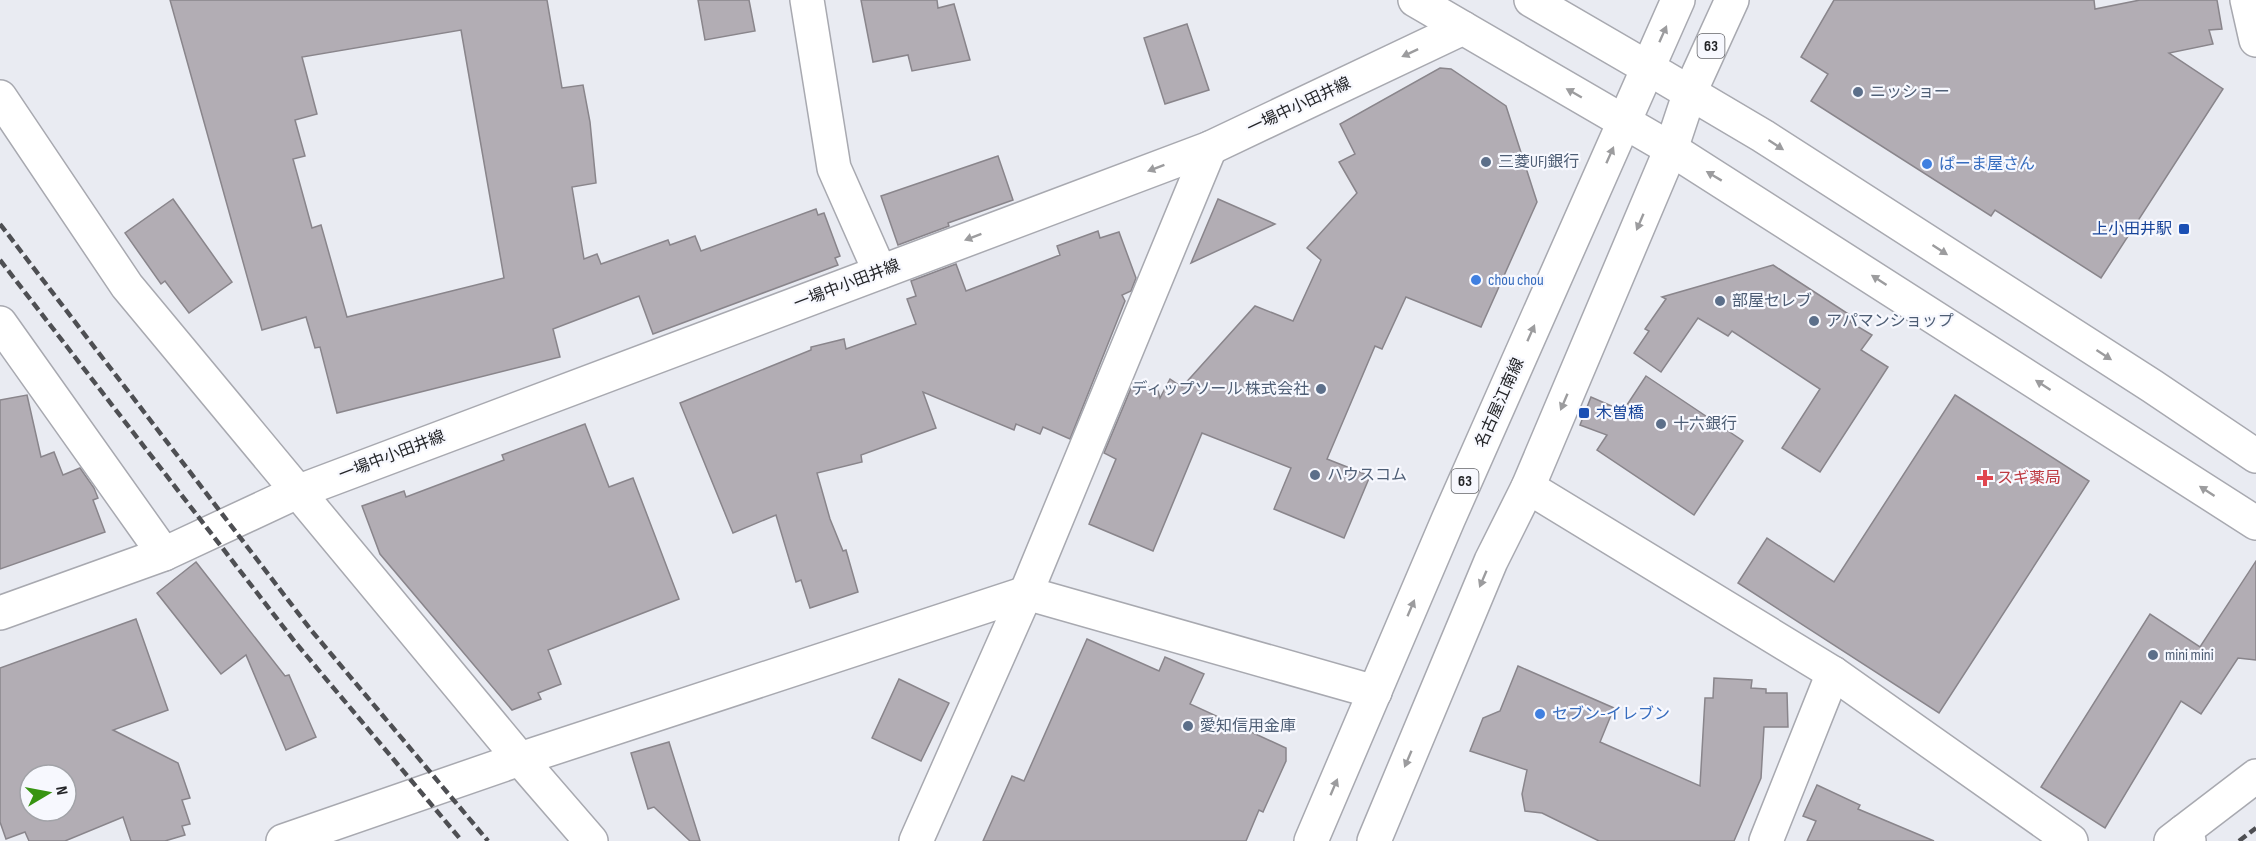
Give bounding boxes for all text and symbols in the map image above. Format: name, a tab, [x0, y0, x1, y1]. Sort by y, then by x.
one-way arrow	[1658, 24, 1668, 42]
road number: 63	[1698, 34, 1724, 58]
one-way arrow	[1401, 49, 1418, 58]
street label: 一場中小田井線	[1244, 74, 1354, 138]
place label: ニッショー	[1870, 83, 1950, 102]
marker: ニッショー	[1851, 85, 1865, 99]
one-way arrow	[1565, 88, 1582, 98]
one-way arrow	[1768, 139, 1784, 150]
one-way arrow	[1606, 146, 1615, 164]
place label: 三菱UFJ銀行	[1498, 153, 1579, 172]
marker: 三菱UFJ銀行	[1479, 155, 1493, 169]
place label: ぱーま屋さん	[1939, 155, 2035, 174]
marker: ぱーま屋さん	[1920, 157, 1934, 171]
one-way arrow	[1147, 164, 1165, 174]
one-way arrow	[1706, 170, 1722, 181]
one-way arrow	[1635, 214, 1645, 232]
place label: 上小田井駅	[2092, 220, 2172, 239]
marker: 上小田井駅	[2177, 222, 2191, 236]
one-way arrow	[964, 232, 982, 242]
one-way arrow	[1932, 244, 1948, 255]
street label: 一場中小田井線	[791, 256, 903, 314]
place label: chou chou	[1488, 271, 1544, 290]
marker: chou chou	[1469, 273, 1483, 287]
one-way arrow	[1871, 275, 1887, 286]
place label: 部屋セレブ	[1732, 292, 1812, 311]
marker: 部屋セレブ	[1713, 294, 1727, 308]
place label: アパマンショップ	[1826, 312, 1954, 331]
marker: アパマンショップ	[1807, 314, 1821, 328]
one-way arrow	[1526, 324, 1536, 342]
one-way arrow	[2096, 349, 2112, 360]
street label: 名古屋江南線	[1472, 355, 1528, 451]
place label: ディップソール 株式会社	[1132, 380, 1309, 399]
one-way arrow	[2035, 380, 2051, 391]
marker: ディップソール 株式会社	[1314, 382, 1328, 396]
one-way arrow	[1559, 393, 1568, 411]
place label: 木曽橋	[1596, 404, 1644, 423]
marker: 木曽橋	[1577, 406, 1591, 420]
place label: 十六銀行	[1673, 415, 1737, 434]
marker: 十六銀行	[1654, 417, 1668, 431]
street label: 一場中小田井線	[336, 427, 448, 485]
place label: ハウスコム	[1327, 466, 1407, 485]
marker: ハウスコム	[1308, 468, 1322, 482]
road number: 63	[1452, 469, 1478, 493]
place label: スギ薬局	[1997, 469, 2061, 488]
marker: スギ薬局	[1978, 471, 1992, 485]
one-way arrow	[2199, 486, 2215, 497]
one-way arrow	[1478, 571, 1488, 589]
one-way arrow	[1406, 599, 1416, 617]
place label: mini mini	[2165, 646, 2214, 665]
marker: mini mini	[2146, 648, 2160, 662]
place label: セブン-イレブン	[1552, 705, 1670, 724]
marker: セブン-イレブン	[1533, 707, 1547, 721]
place label: 愛知信用金庫	[1200, 717, 1296, 736]
marker: 愛知信用金庫	[1181, 719, 1195, 733]
one-way arrow	[1403, 751, 1413, 769]
north arrow	[18, 763, 78, 823]
one-way arrow	[1329, 778, 1339, 796]
text: N	[51, 785, 71, 797]

